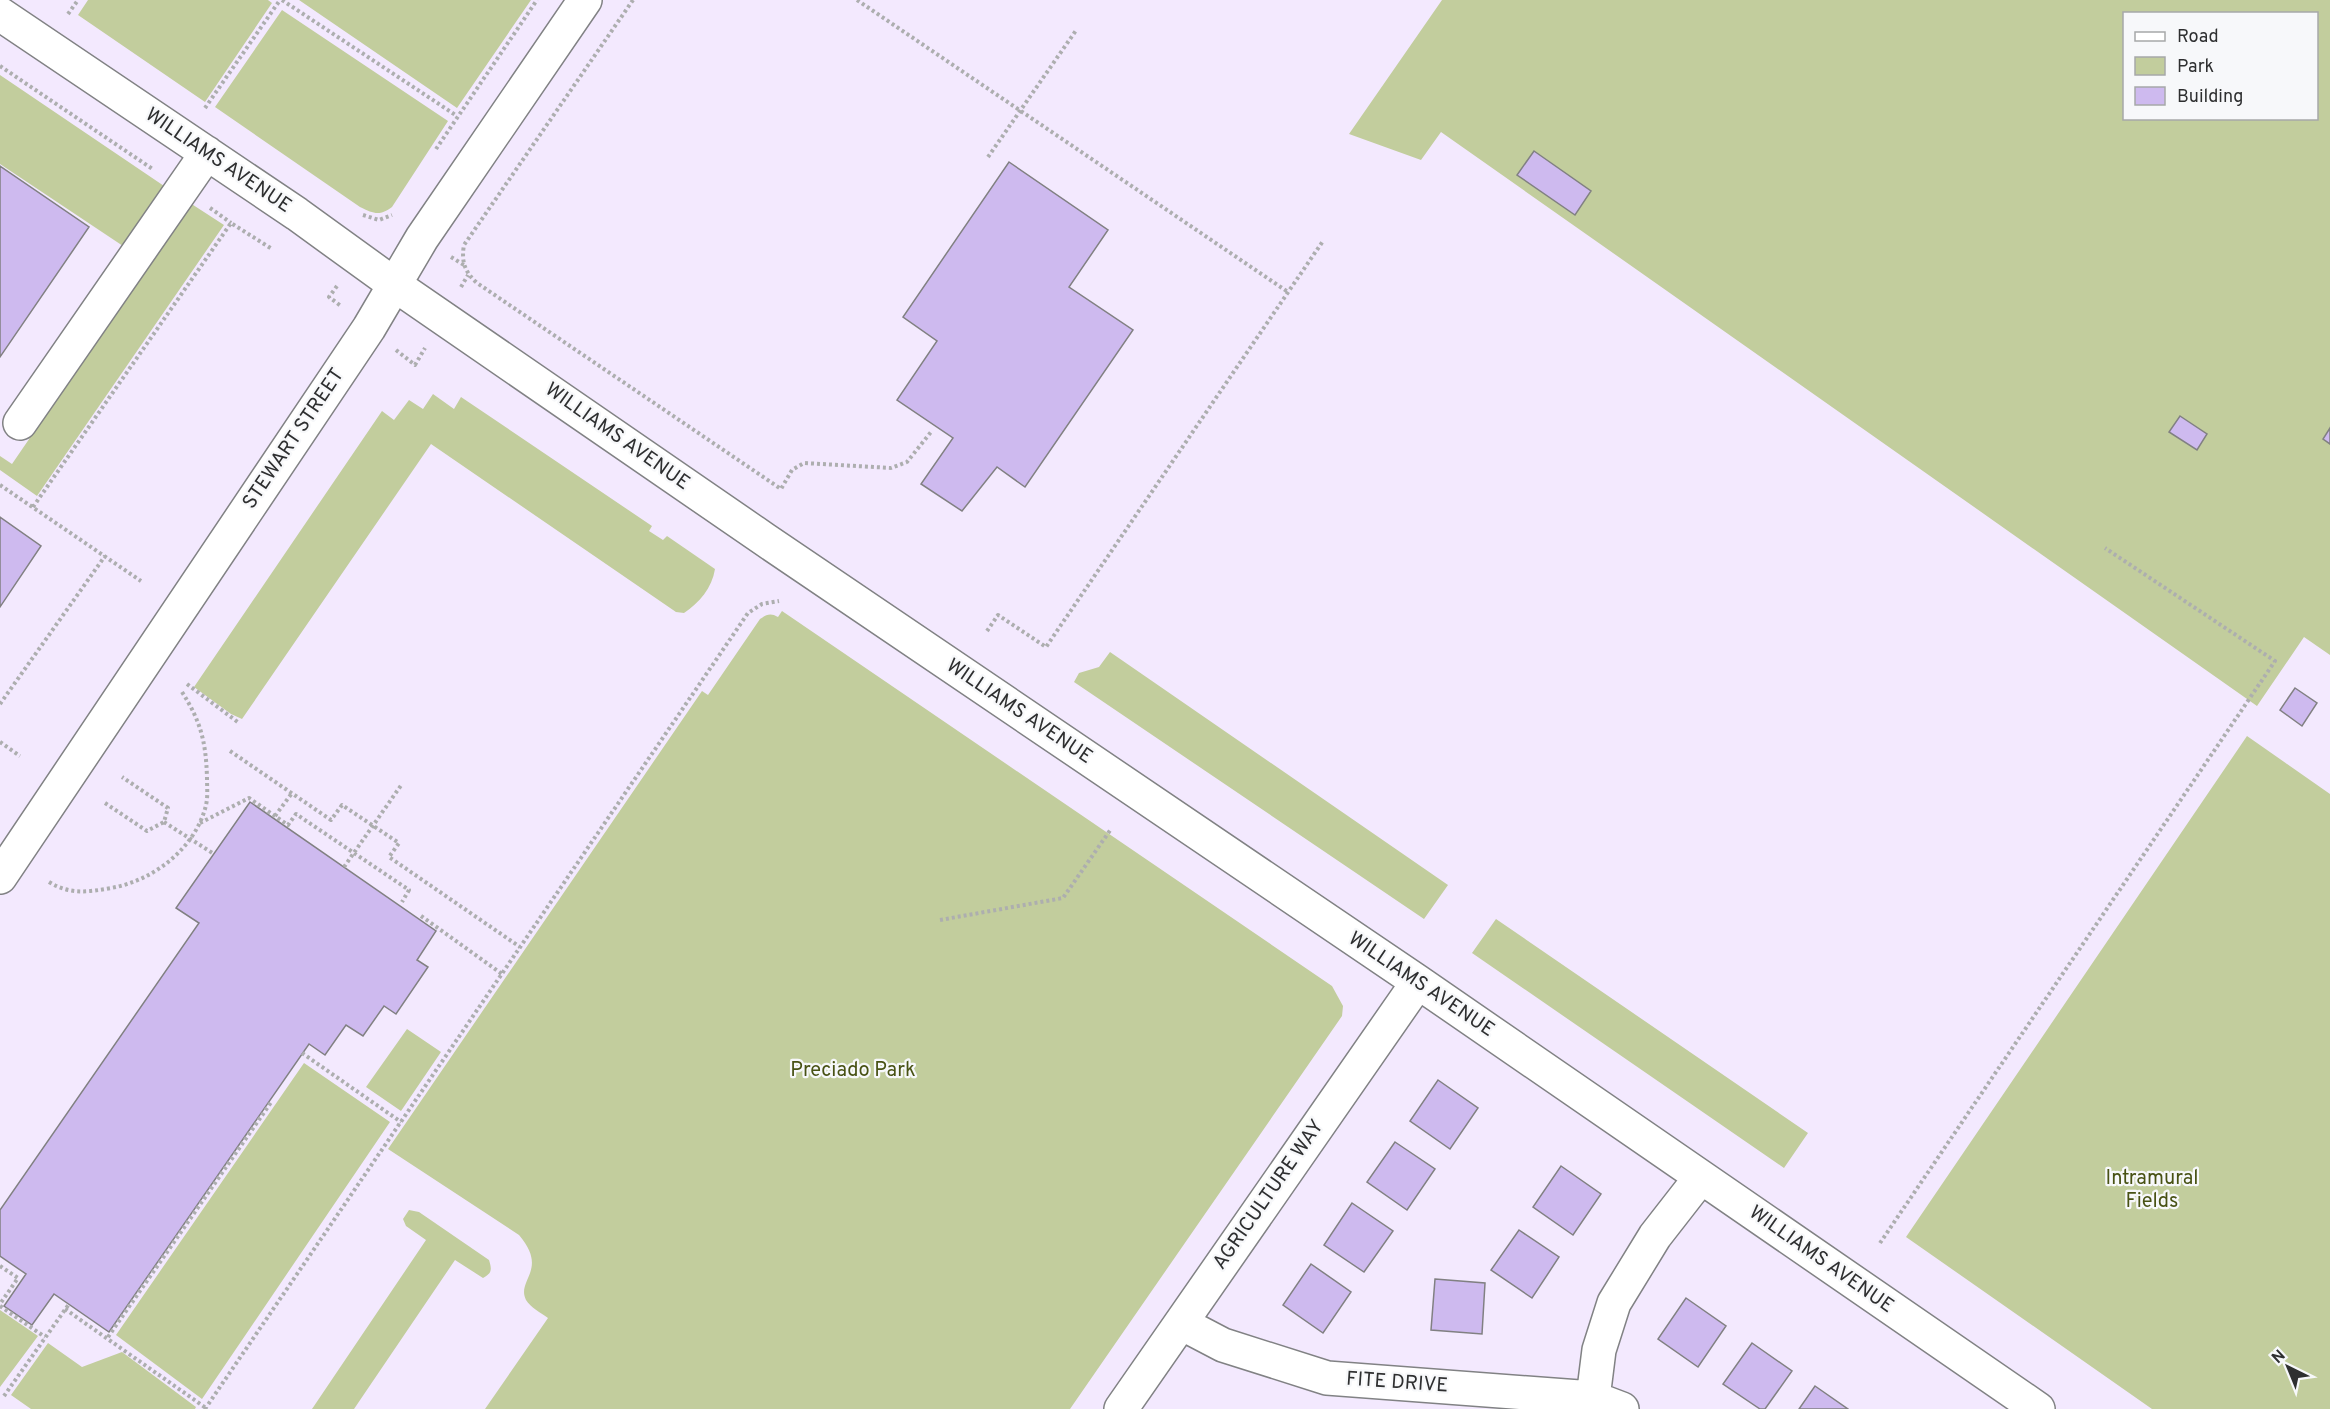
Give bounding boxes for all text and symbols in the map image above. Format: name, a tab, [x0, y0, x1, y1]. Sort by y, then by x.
legend	[2123, 12, 2318, 120]
text: Road	[2177, 26, 2219, 49]
text: Park	[2177, 56, 2214, 79]
text: Building	[2177, 86, 2243, 109]
street label: WILLIAMS AVENUE	[140, 102, 296, 220]
street label: STEWART STREET	[237, 364, 351, 514]
street label: WILLIAMS AVENUE	[539, 377, 695, 497]
street label: WILLIAMS AVENUE	[941, 653, 1097, 771]
street label: WILLIAMS AVENUE	[1343, 926, 1499, 1044]
park label: Preciado Park	[790, 1058, 916, 1084]
street label: AGRICULTURE WAY	[1208, 1115, 1331, 1275]
park label: Intramural Fields	[2106, 1166, 2199, 1215]
street label: WILLIAMS AVENUE	[1743, 1200, 1899, 1320]
north arrow	[2258, 1337, 2318, 1397]
text: N	[2268, 1346, 2290, 1369]
street label: FITE DRIVE	[1345, 1366, 1449, 1400]

